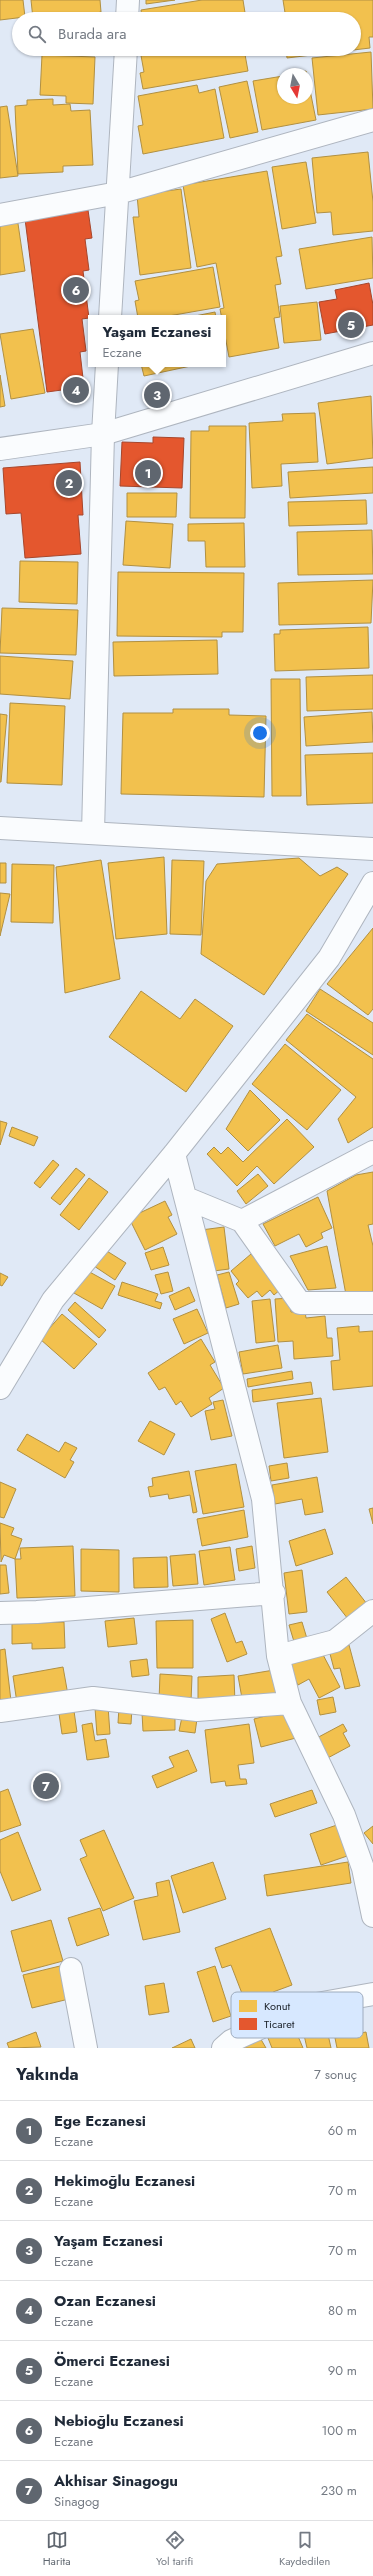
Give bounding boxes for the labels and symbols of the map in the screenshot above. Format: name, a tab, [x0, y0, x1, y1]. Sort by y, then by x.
north arrow	[277, 68, 313, 104]
pin: 6	[63, 275, 89, 305]
pin: 5	[338, 310, 364, 340]
pin: 4	[63, 375, 89, 405]
pin: 3	[144, 380, 170, 410]
pin: 1	[135, 458, 161, 488]
pin: 2	[56, 468, 82, 498]
your location	[250, 723, 270, 743]
pin: 7	[33, 1771, 59, 1801]
legend	[231, 1992, 363, 2038]
text: Konut	[264, 1998, 290, 2014]
text: Ticaret	[264, 2016, 295, 2032]

